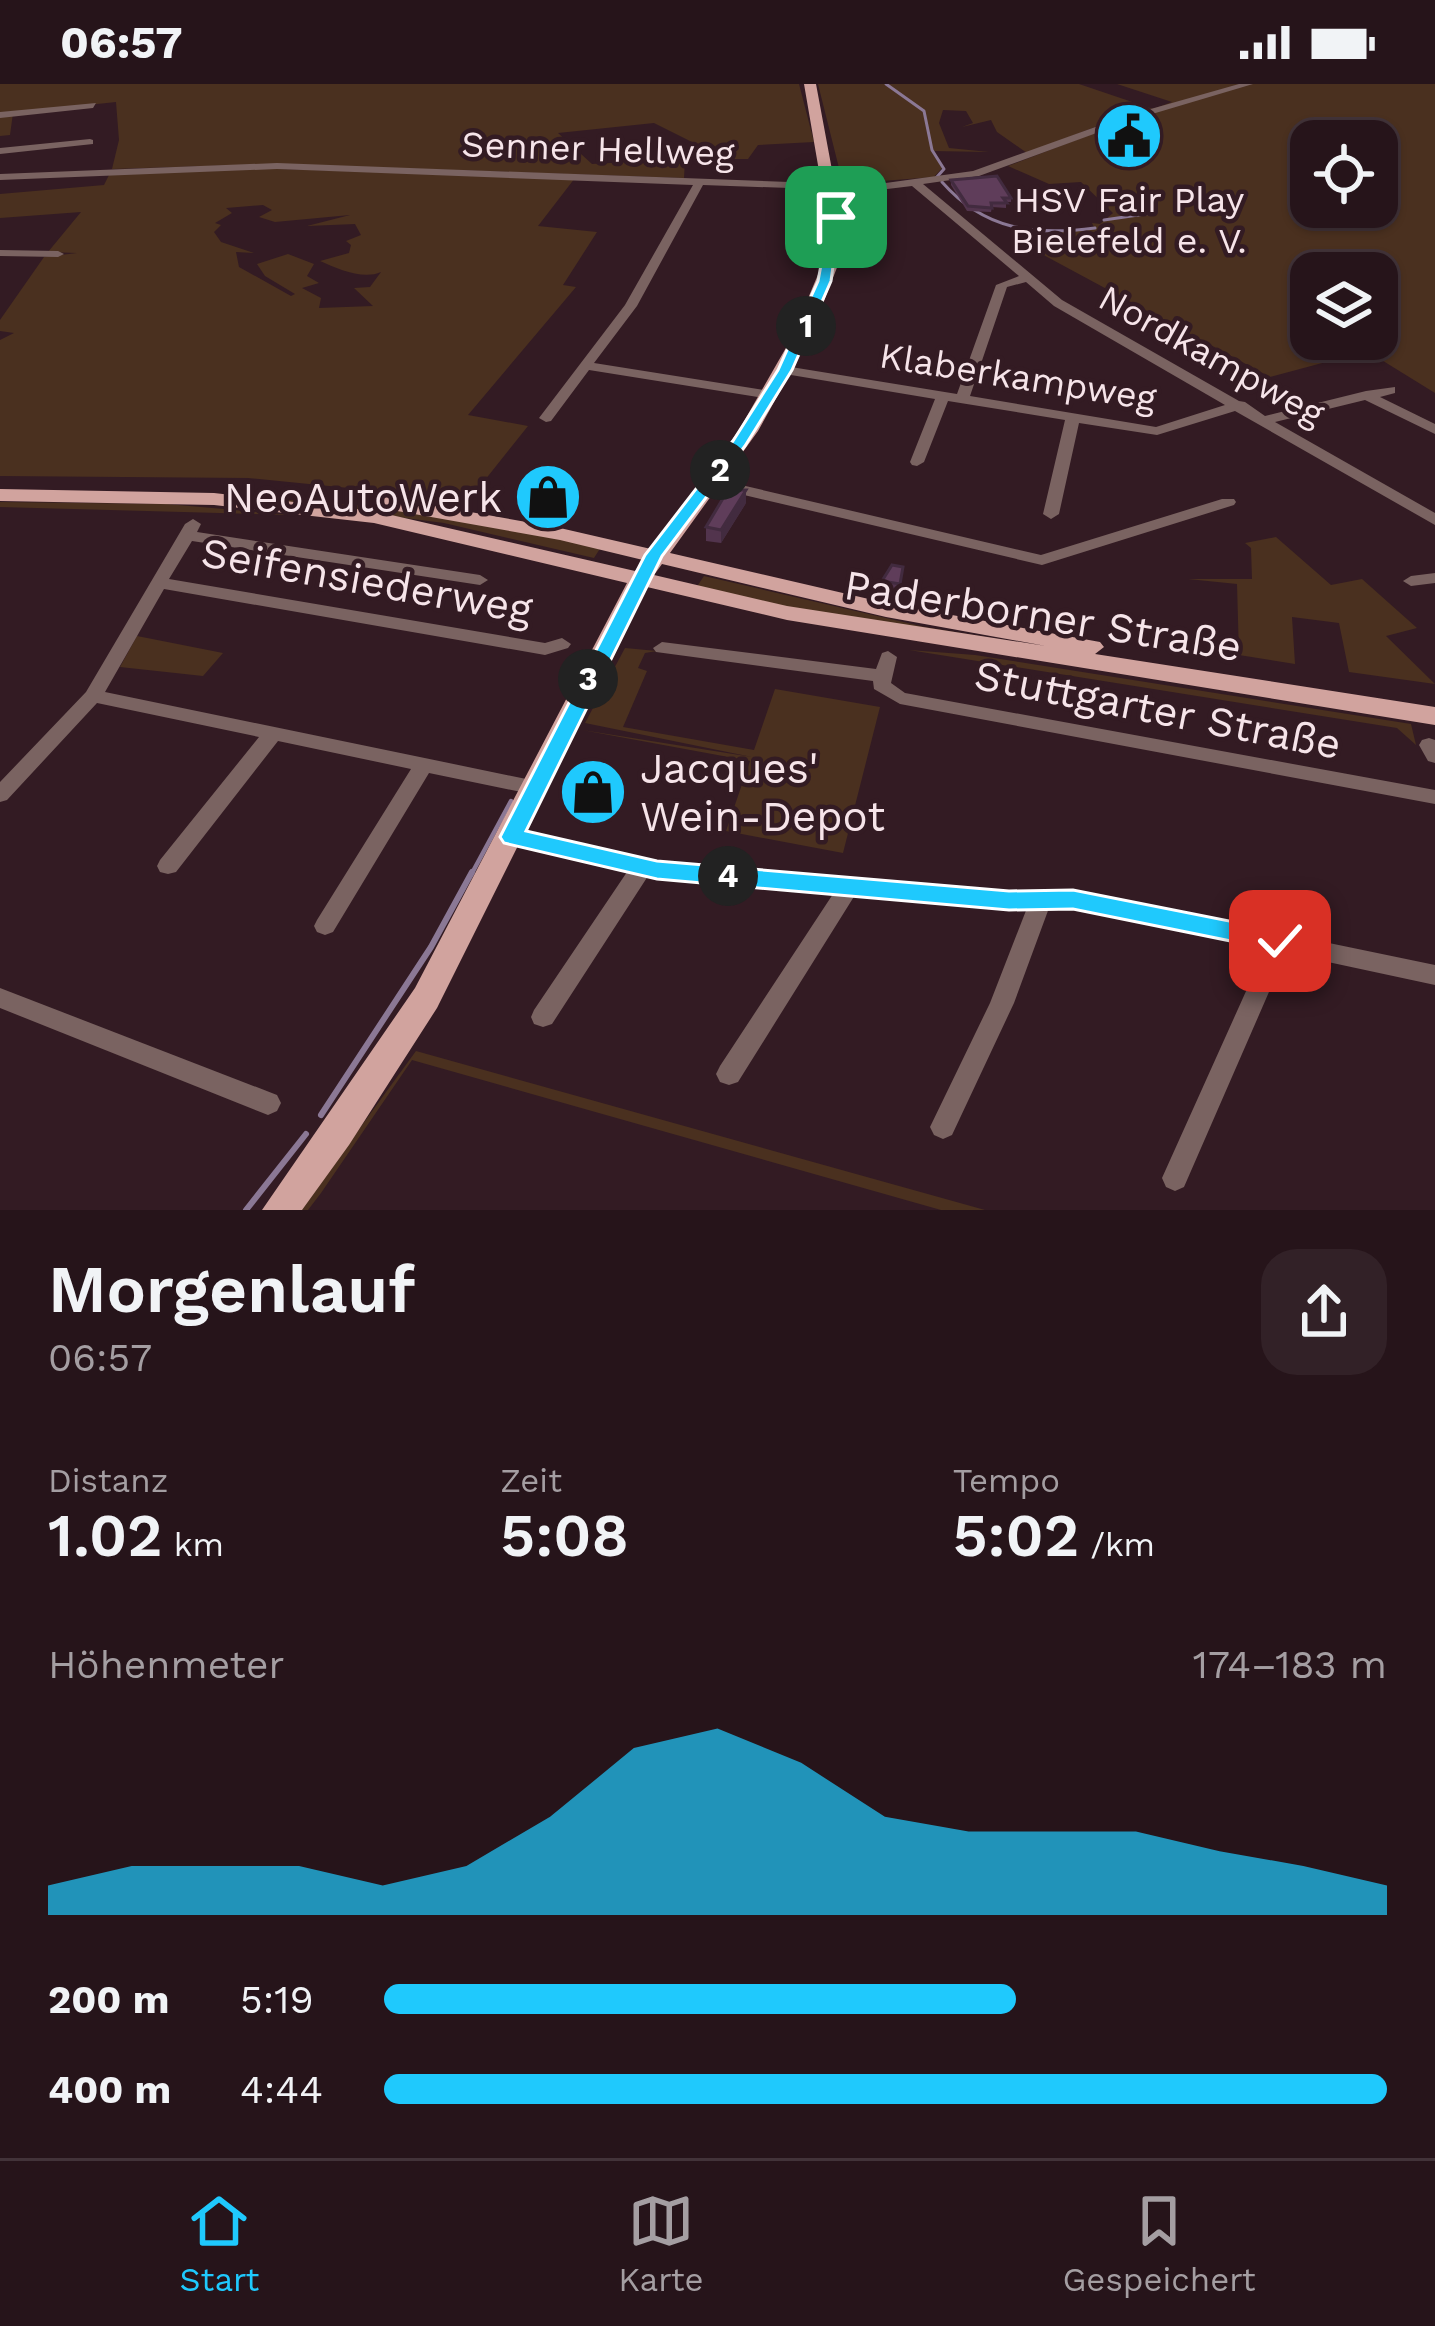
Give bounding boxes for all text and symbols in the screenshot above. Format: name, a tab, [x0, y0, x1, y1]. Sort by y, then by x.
text: 06:57	[60, 16, 183, 69]
public building icon: HSV Fair Play Bielefeld e. V.	[1094, 101, 1164, 171]
map controls	[1290, 120, 1398, 360]
button: locate	[1290, 120, 1398, 228]
street label: Senner Hellweg	[461, 123, 736, 175]
pin	[785, 166, 887, 268]
place label: HSV Fair Play Bielefeld e. V.	[1011, 179, 1247, 262]
icon: arrive	[803, 184, 869, 250]
button: layers	[1290, 252, 1398, 360]
street label: Nordkampweg	[1092, 277, 1332, 435]
pin: 1	[776, 296, 836, 356]
text: 1	[799, 306, 813, 345]
street label: Klaberkampweg	[877, 334, 1160, 420]
pin: 2	[690, 440, 750, 500]
text: 2	[710, 450, 730, 489]
shop icon: NeoAutoWerk	[513, 462, 583, 532]
place label: NeoAutoWerk	[224, 473, 502, 522]
street label: Seifensiederweg	[198, 527, 537, 634]
street label: Paderborner Straße	[841, 560, 1245, 671]
pin: 3	[558, 649, 618, 709]
street label: Stuttgarter Straße	[971, 650, 1345, 769]
text: 3	[578, 659, 598, 698]
place label: Jacques' Wein-Depot	[640, 744, 885, 841]
shop icon: Jacques' Wein-Depot	[558, 757, 628, 827]
pin: 4	[698, 846, 758, 906]
text: 4	[717, 856, 739, 895]
pin	[1229, 890, 1331, 992]
icon: check	[1247, 908, 1313, 974]
button: share	[1261, 1249, 1387, 1375]
text: Morgenlauf	[48, 1251, 415, 1328]
text: 06:57	[48, 1335, 152, 1380]
text: Distanz	[48, 1461, 168, 1500]
text: Zeit	[500, 1461, 562, 1500]
text: Tempo	[953, 1461, 1060, 1500]
text: 1.02	[48, 1500, 163, 1571]
text: 5:08	[500, 1500, 629, 1571]
text: 5:02	[953, 1500, 1079, 1571]
text: km	[163, 1525, 224, 1564]
text: /km	[1079, 1525, 1155, 1564]
text: Höhenmeter	[48, 1642, 284, 1687]
text: 174–183 m	[1193, 1642, 1387, 1687]
text: 200 m	[48, 1977, 169, 2022]
text: 5:19	[240, 1977, 314, 2022]
text: 400 m	[48, 2067, 171, 2112]
text: 4:44	[240, 2067, 323, 2112]
tab: Start	[179, 2188, 259, 2299]
tab: Karte	[618, 2188, 704, 2299]
tab: Gespeichert	[1062, 2188, 1256, 2299]

